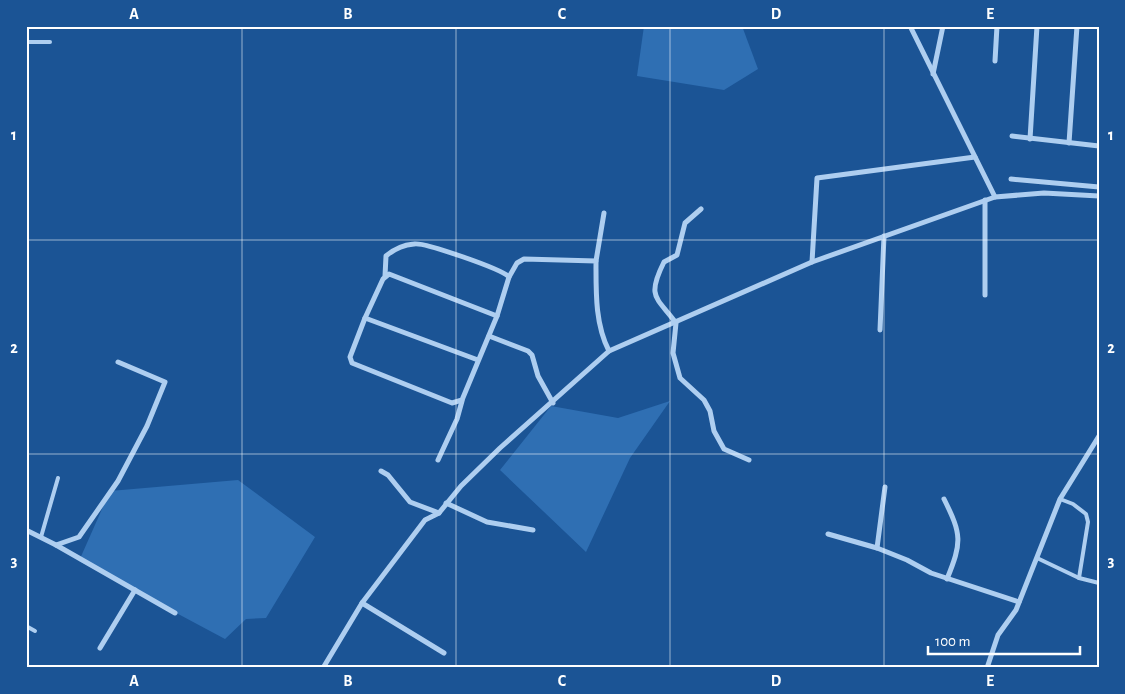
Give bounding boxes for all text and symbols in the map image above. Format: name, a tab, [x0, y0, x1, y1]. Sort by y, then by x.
text: A	[129, 6, 139, 22]
text: B	[343, 6, 353, 22]
text: C	[558, 6, 567, 22]
text: D	[771, 6, 782, 22]
text: E	[986, 6, 994, 22]
text: 1	[11, 127, 17, 143]
text: 1	[1108, 127, 1114, 143]
text: 2	[10, 340, 18, 356]
text: 2	[1107, 340, 1115, 356]
text: 3	[11, 553, 18, 569]
text: 3	[1108, 553, 1115, 569]
scale bar	[928, 624, 1080, 656]
text: 100 m	[935, 634, 970, 649]
text: A	[129, 673, 139, 689]
text: B	[343, 673, 353, 689]
text: C	[558, 673, 567, 689]
text: D	[771, 673, 782, 689]
text: E	[986, 673, 994, 689]

